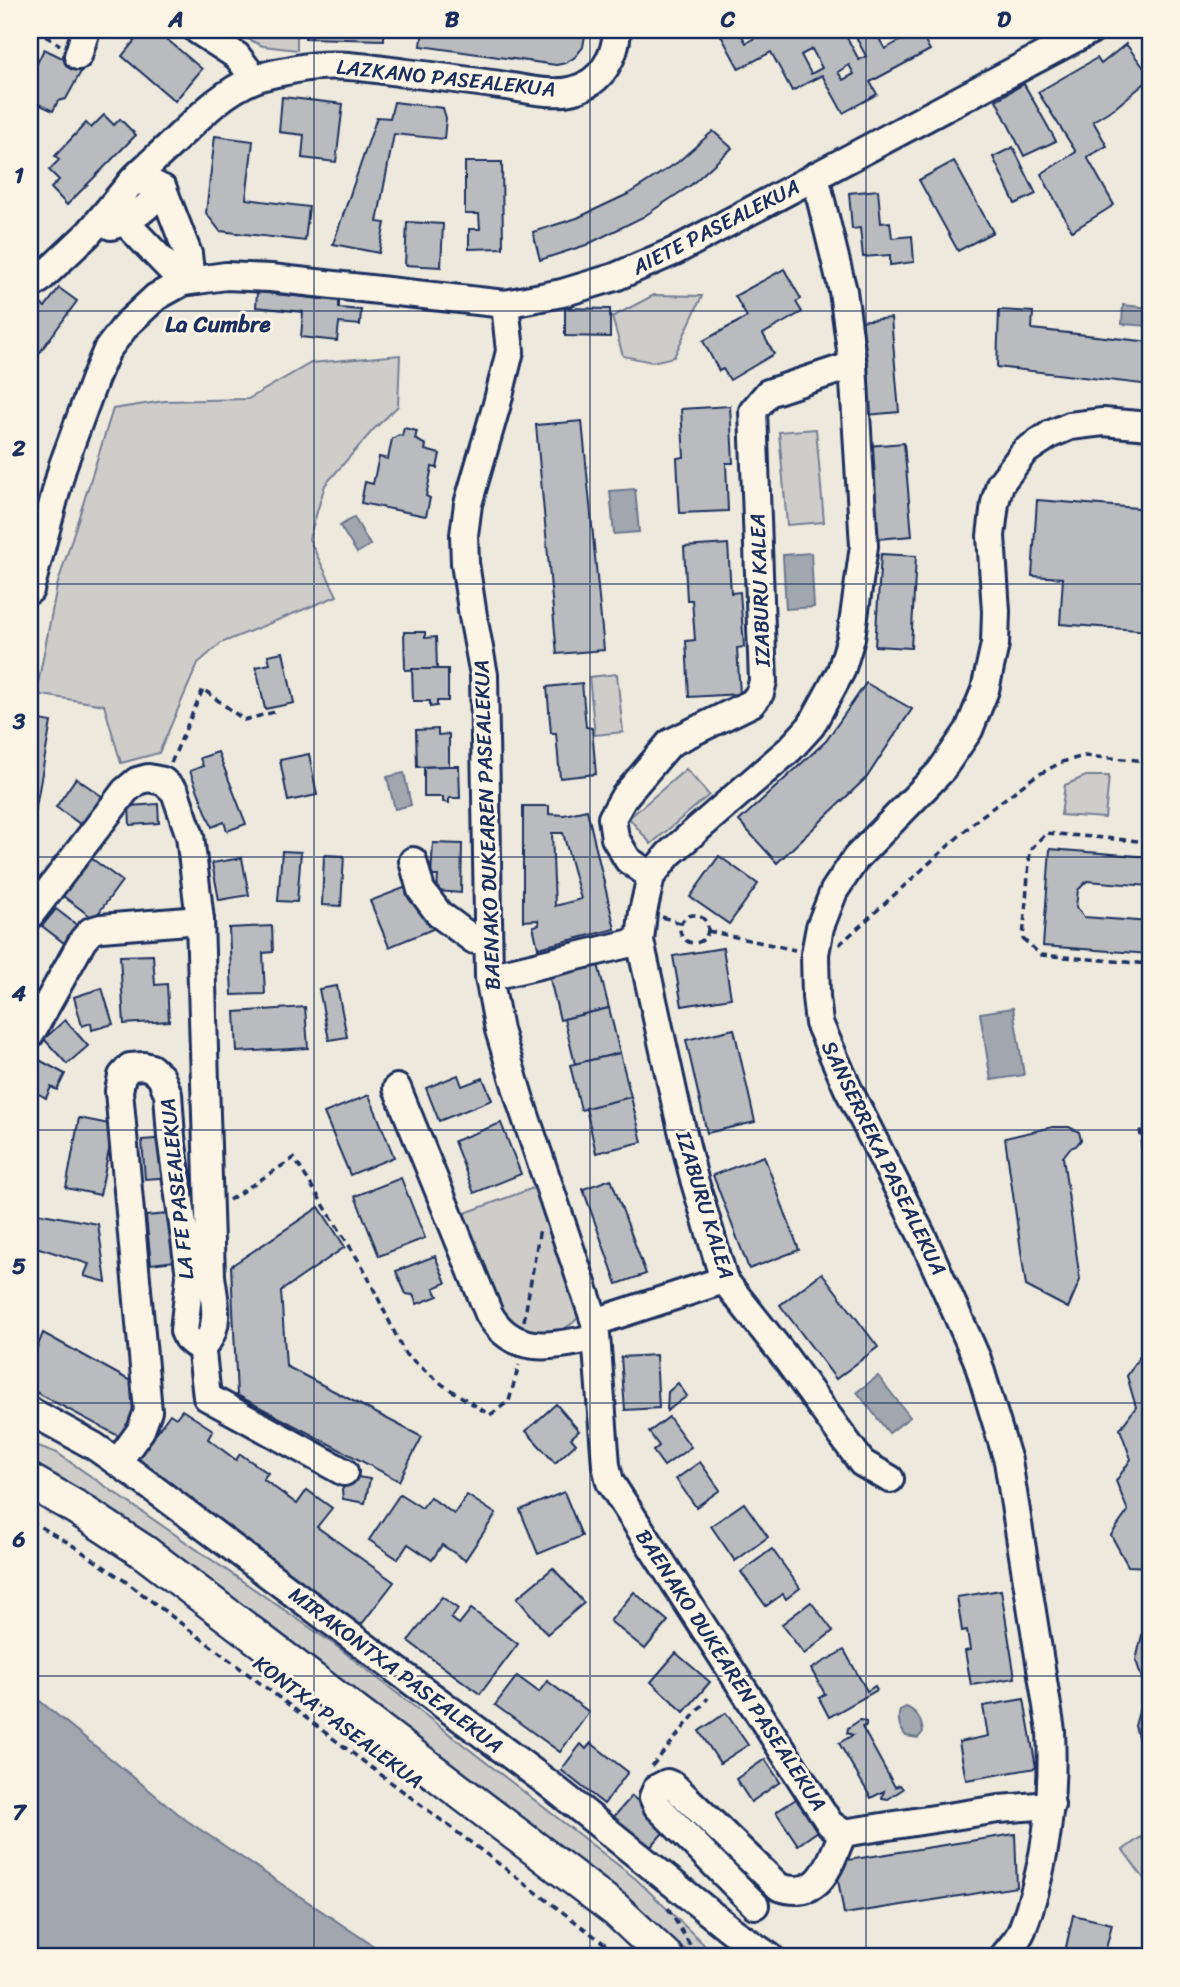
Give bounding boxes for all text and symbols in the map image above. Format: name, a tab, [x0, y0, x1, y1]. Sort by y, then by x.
text: A	[167, 0, 184, 40]
text: B	[445, 0, 460, 40]
text: C	[720, 0, 736, 40]
text: D	[997, 0, 1012, 40]
street label: LAZKANO PASEALEKUA	[335, 48, 557, 108]
text: 1	[14, 155, 24, 196]
street label: AIETE PASEALEKUA	[624, 168, 807, 286]
district label: La Cumbre	[165, 304, 272, 345]
text: 2	[11, 428, 26, 469]
street label: IZABURU KALEA	[738, 513, 782, 668]
street label: BAENAKO DUKEAREN PASEALEKUA	[462, 659, 512, 991]
text: 3	[12, 701, 26, 742]
text: 4	[11, 973, 27, 1014]
street label: SANSERREKA PASEALEKUA	[810, 1034, 958, 1282]
street label: LA FE PASEALEKUA	[149, 1096, 205, 1282]
street label: IZABURU KALEA	[664, 1125, 746, 1284]
text: 5	[12, 1246, 26, 1287]
text: 6	[11, 1519, 26, 1560]
street label: BAENAKO DUKEAREN PASEALEKUA	[625, 1521, 837, 1819]
street label: MIRAKONTXA PASEALEKUA	[284, 1581, 508, 1759]
street label: KONTXA PASEALEKUA	[248, 1650, 428, 1794]
text: 7	[12, 1792, 27, 1833]

